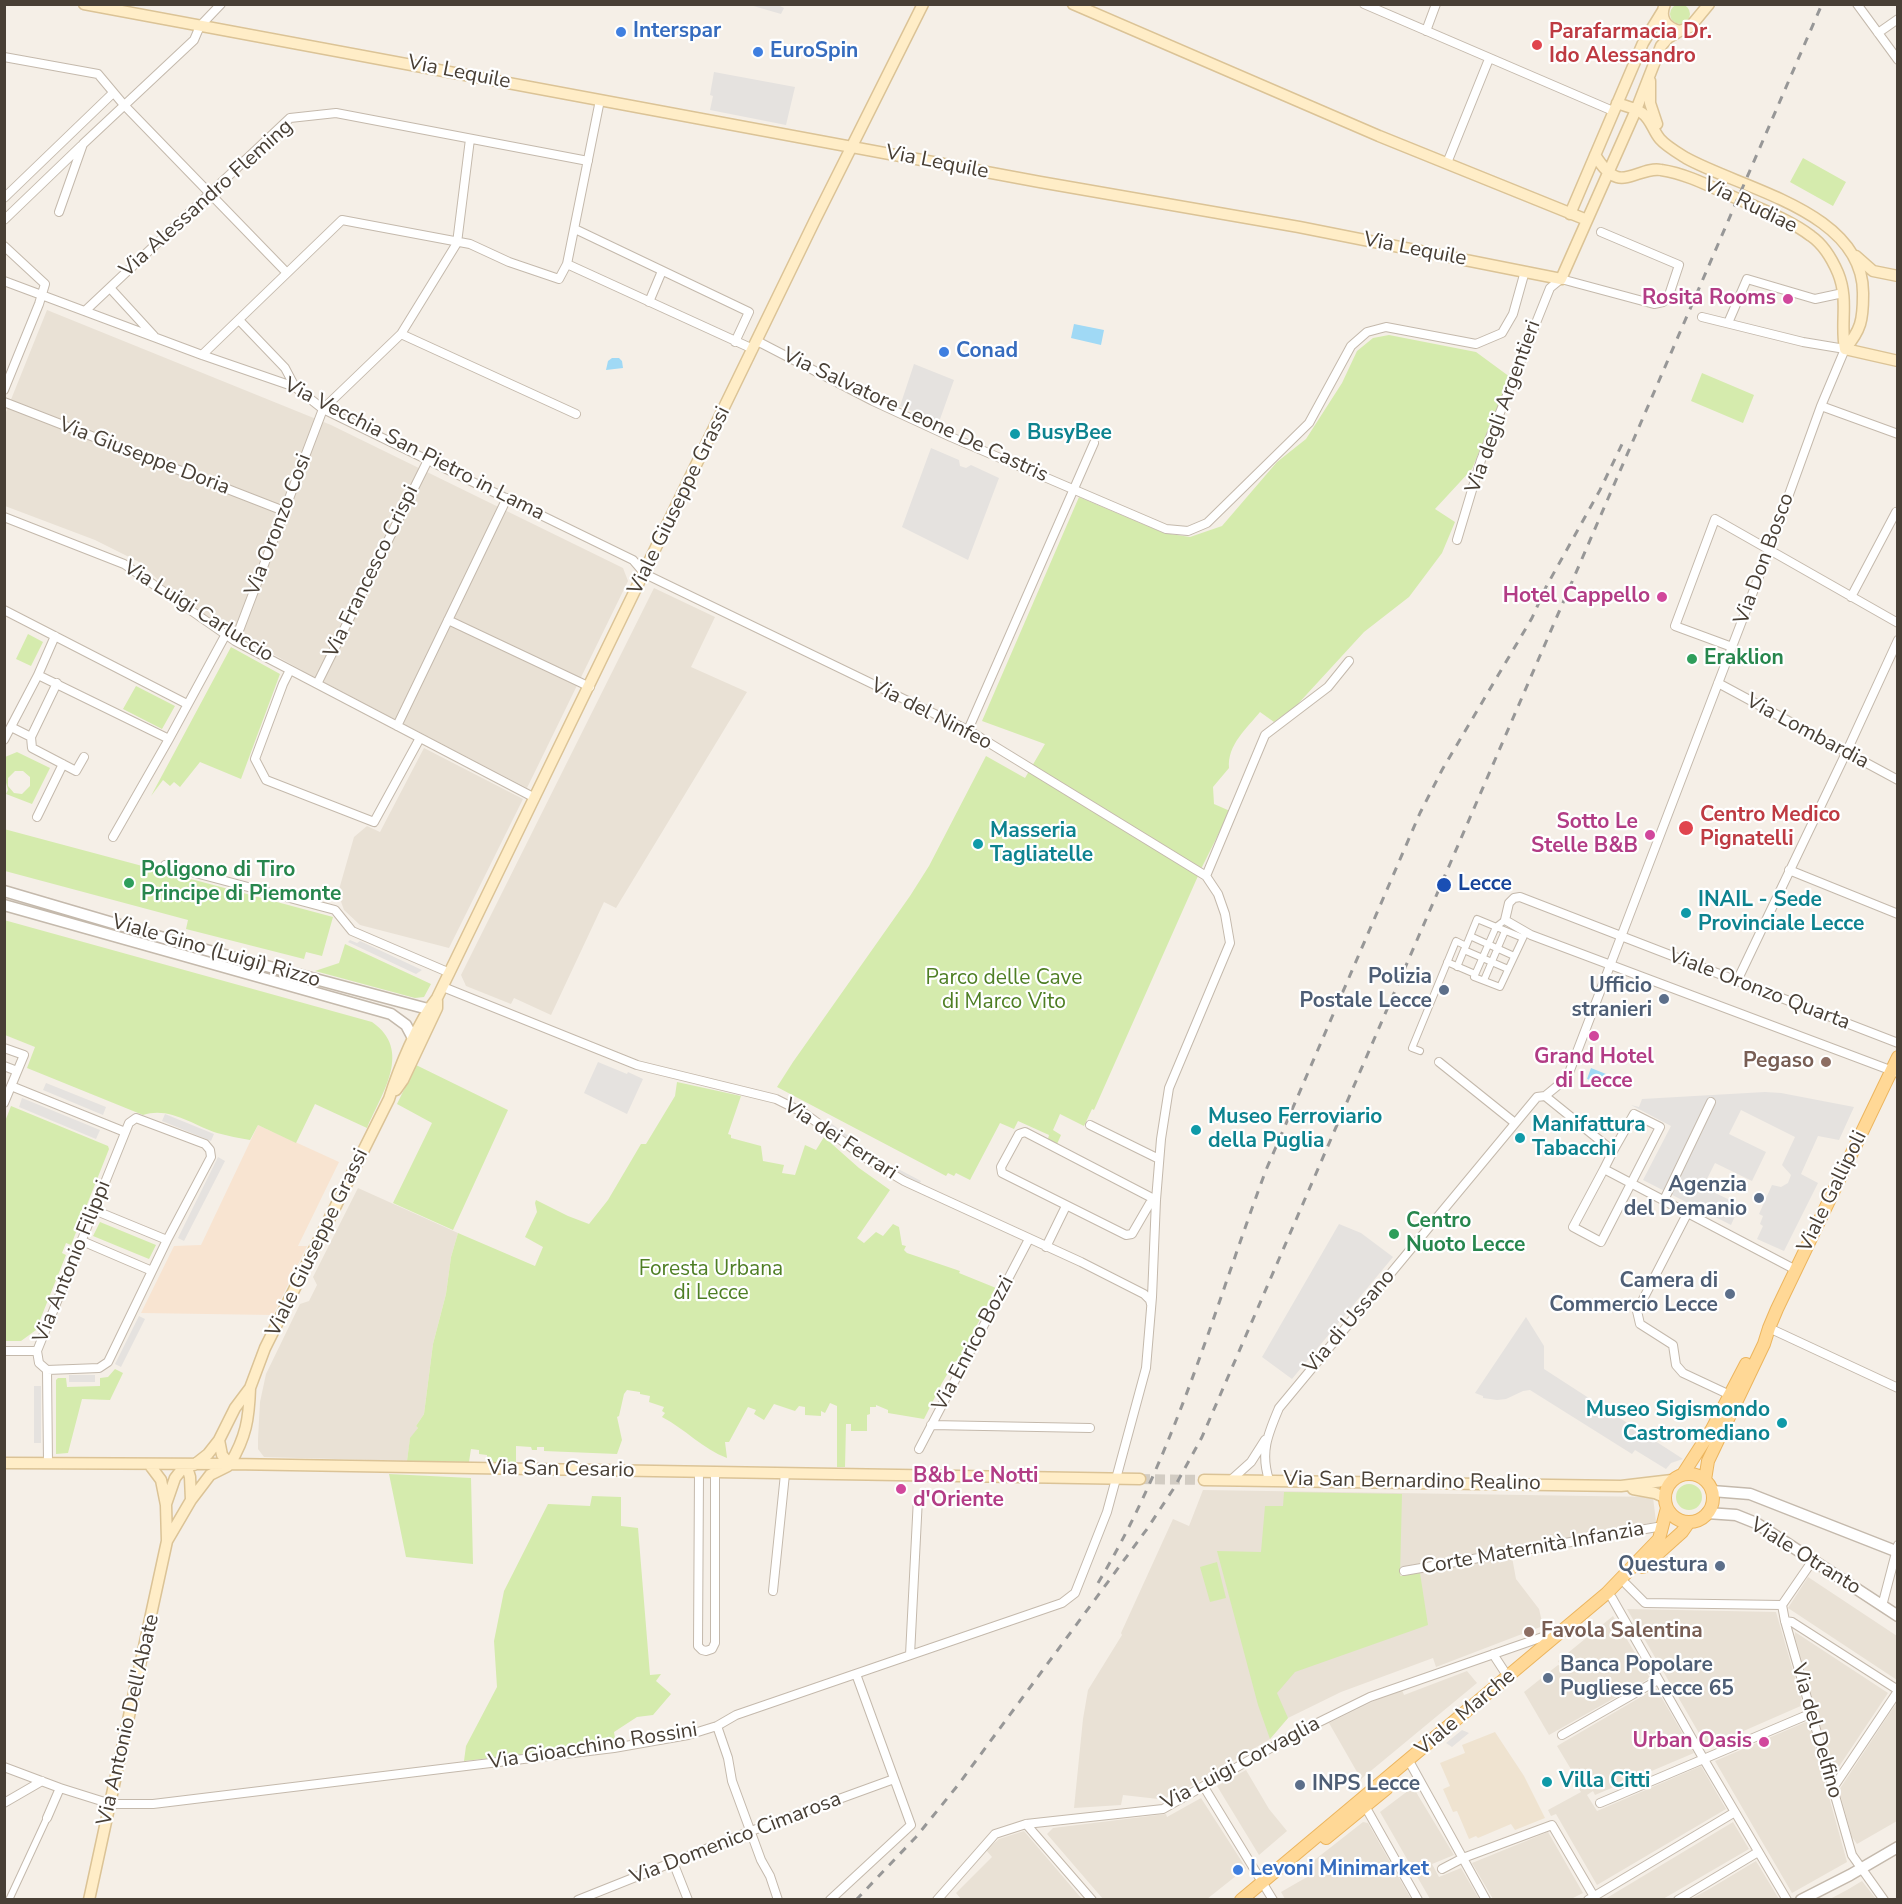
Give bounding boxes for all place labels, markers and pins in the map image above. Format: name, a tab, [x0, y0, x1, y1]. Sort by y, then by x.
place label: Interspar	[633, 19, 721, 45]
place label: Parafarmacia Dr. Ido Alessandro	[1549, 20, 1712, 70]
marker: Interspar	[614, 25, 628, 39]
marker: Parafarmacia Dr. Ido Alessandro	[1530, 38, 1544, 52]
place label: EuroSpin	[770, 39, 858, 65]
marker: EuroSpin	[751, 45, 765, 59]
place label: Rosita Rooms	[1642, 286, 1776, 312]
marker: Rosita Rooms	[1781, 292, 1795, 306]
place label: Conad	[956, 339, 1018, 365]
marker: Conad	[937, 345, 951, 359]
place label: BusyBee	[1027, 421, 1112, 447]
marker: BusyBee	[1008, 427, 1022, 441]
place label: Hotel Cappello	[1503, 584, 1650, 610]
marker: Hotel Cappello	[1655, 590, 1669, 604]
place label: Eraklion	[1704, 646, 1784, 672]
marker: Eraklion	[1685, 652, 1699, 666]
place label: Centro Medico Pignatelli	[1700, 803, 1840, 853]
place label: Sotto Le Stelle B&B	[1531, 810, 1638, 860]
place label: Masseria Tagliatelle	[990, 819, 1093, 869]
marker: Centro Medico Pignatelli	[1677, 819, 1695, 837]
marker: Sotto Le Stelle B&B	[1643, 828, 1657, 842]
marker: Masseria Tagliatelle	[971, 837, 985, 851]
place label: Poligono di Tiro Principe di Piemonte	[141, 858, 341, 908]
place label: Lecce	[1458, 872, 1512, 898]
marker: Poligono di Tiro Principe di Piemonte	[122, 876, 136, 890]
marker: Lecce	[1435, 876, 1453, 894]
place label: INAIL - Sede Provinciale Lecce	[1698, 888, 1864, 938]
marker: INAIL - Sede Provinciale Lecce	[1679, 906, 1693, 920]
place label: Polizia Postale Lecce	[1300, 965, 1432, 1015]
place label: Ufficio stranieri	[1572, 974, 1652, 1024]
marker: Polizia Postale Lecce	[1437, 983, 1451, 997]
marker: Ufficio stranieri	[1657, 992, 1671, 1006]
marker: Grand Hotel di Lecce	[1587, 1029, 1601, 1043]
place label: Grand Hotel di Lecce	[1534, 1045, 1654, 1095]
place label: Pegaso	[1743, 1049, 1814, 1075]
marker: Pegaso	[1819, 1055, 1833, 1069]
place label: Museo Ferroviario della Puglia	[1208, 1105, 1382, 1155]
place label: Manifattura Tabacchi	[1532, 1113, 1646, 1163]
marker: Museo Ferroviario della Puglia	[1189, 1123, 1203, 1137]
marker: Manifattura Tabacchi	[1513, 1131, 1527, 1145]
place label: Agenzia del Demanio	[1624, 1173, 1747, 1223]
marker: Agenzia del Demanio	[1752, 1191, 1766, 1205]
place label: Centro Nuoto Lecce	[1406, 1209, 1525, 1259]
marker: Centro Nuoto Lecce	[1387, 1227, 1401, 1241]
place label: Camera di Commercio Lecce	[1549, 1269, 1718, 1319]
marker: Camera di Commercio Lecce	[1723, 1287, 1737, 1301]
place label: Museo Sigismondo Castromediano	[1586, 1398, 1770, 1448]
marker: Museo Sigismondo Castromediano	[1775, 1416, 1789, 1430]
place label: B&b Le Notti d'Oriente	[913, 1464, 1038, 1514]
marker: B&b Le Notti d'Oriente	[894, 1482, 908, 1496]
place label: Questura	[1618, 1553, 1708, 1579]
marker: Questura	[1713, 1559, 1727, 1573]
place label: Favola Salentina	[1541, 1619, 1703, 1645]
marker: Favola Salentina	[1522, 1625, 1536, 1639]
place label: Banca Popolare Pugliese Lecce 65	[1560, 1653, 1734, 1703]
marker: Banca Popolare Pugliese Lecce 65	[1541, 1671, 1555, 1685]
place label: Urban Oasis	[1632, 1729, 1752, 1755]
marker: Urban Oasis	[1757, 1735, 1771, 1749]
place label: Villa Citti	[1559, 1769, 1650, 1795]
place label: INPS Lecce	[1312, 1772, 1420, 1798]
marker: Villa Citti	[1540, 1775, 1554, 1789]
marker: INPS Lecce	[1293, 1778, 1307, 1792]
place label: Levoni Minimarket	[1250, 1857, 1429, 1883]
marker: Levoni Minimarket	[1231, 1863, 1245, 1877]

